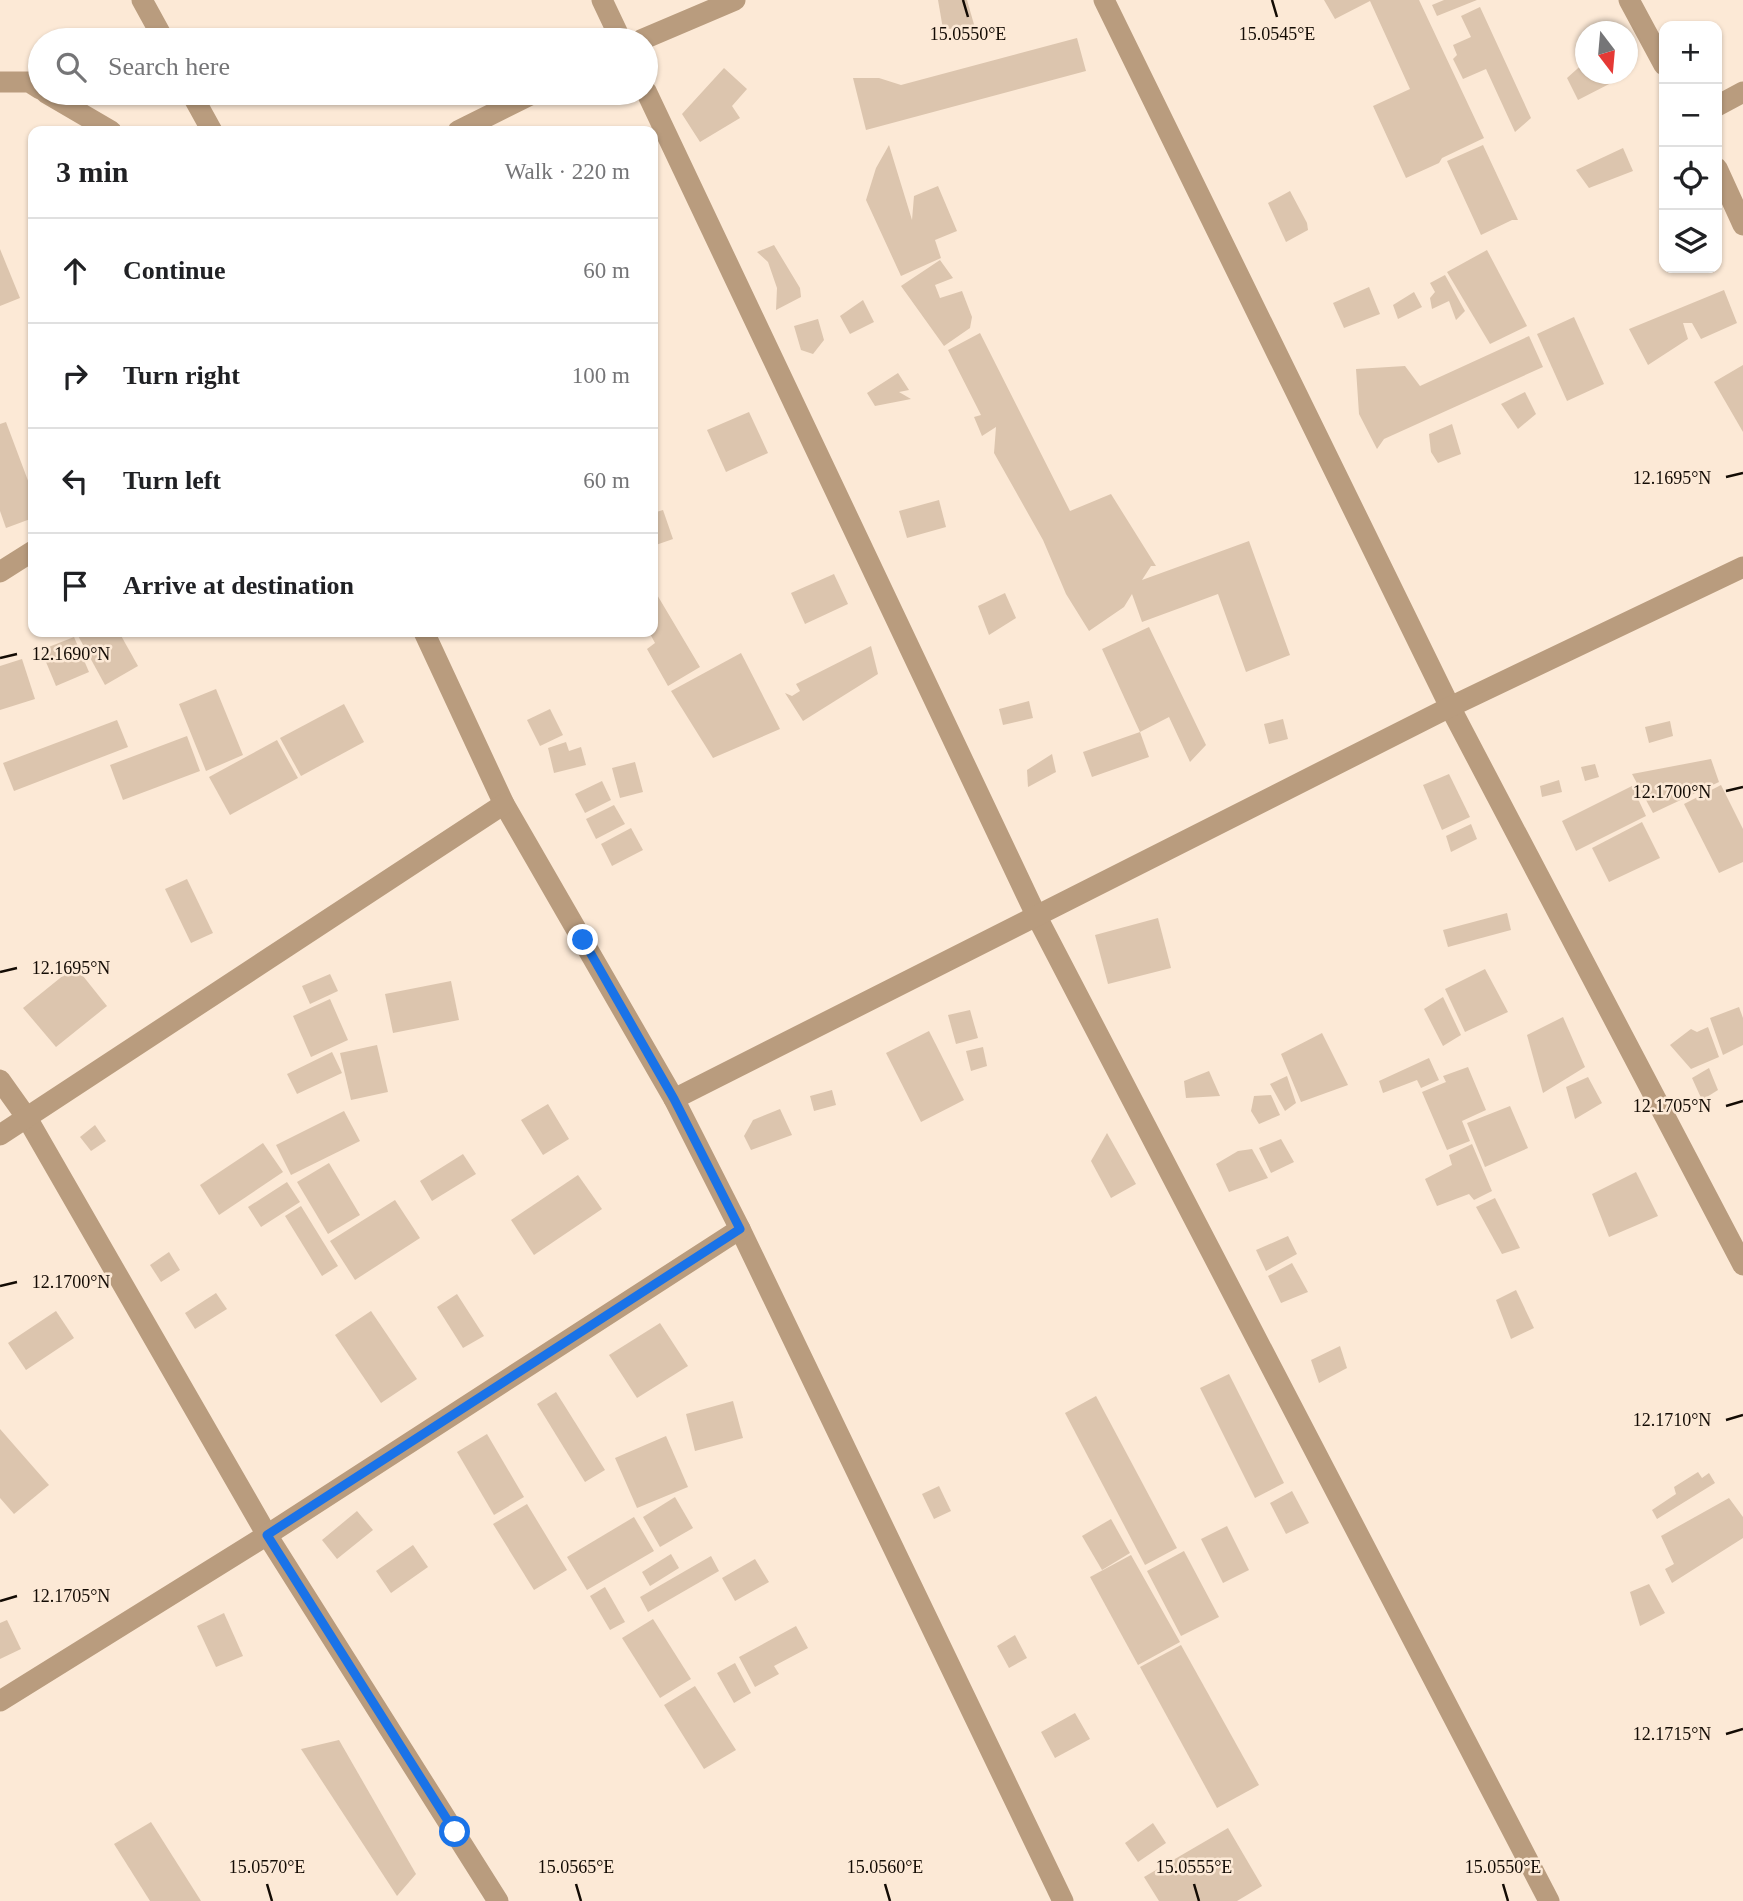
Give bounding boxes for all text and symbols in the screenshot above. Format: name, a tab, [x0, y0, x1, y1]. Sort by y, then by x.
north arrow	[1575, 21, 1638, 84]
map controls	[1659, 21, 1722, 273]
button: +	[1659, 21, 1722, 84]
text: 15.0550°E	[930, 24, 1006, 44]
text: 15.0545°E	[1239, 24, 1315, 44]
search box	[28, 28, 658, 105]
icon: search	[52, 48, 90, 86]
text: Search here	[108, 52, 230, 81]
button: −	[1659, 84, 1722, 147]
button: locate	[1659, 147, 1722, 210]
text: 3 min	[56, 155, 129, 188]
text: Walk · 220 m	[505, 159, 630, 184]
button: layers	[1659, 210, 1722, 273]
icon: ahead	[56, 252, 94, 290]
text: Continue	[123, 256, 226, 285]
text: 60 m	[583, 258, 630, 283]
icon: right	[56, 357, 94, 395]
text: Turn right	[123, 361, 240, 390]
text: 100 m	[572, 363, 630, 388]
icon: left	[56, 462, 94, 500]
text: Turn left	[123, 466, 221, 495]
text: 60 m	[583, 468, 630, 493]
text: 12.1695°N	[1633, 468, 1711, 488]
icon: arrive	[56, 567, 94, 605]
text: Arrive at destination	[123, 571, 354, 600]
text: 12.1690°N	[32, 644, 110, 664]
text: 12.1700°N	[1633, 782, 1711, 802]
route end	[567, 924, 598, 955]
text: 12.1695°N	[32, 958, 110, 978]
text: 12.1705°N	[1633, 1096, 1711, 1116]
text: 12.1700°N	[32, 1272, 110, 1292]
text: 12.1710°N	[1633, 1410, 1711, 1430]
text: 12.1705°N	[32, 1586, 110, 1606]
text: 12.1715°N	[1633, 1724, 1711, 1744]
route start	[439, 1816, 470, 1847]
text: 15.0570°E	[229, 1857, 305, 1877]
text: 15.0565°E	[538, 1857, 614, 1877]
text: 15.0560°E	[847, 1857, 923, 1877]
text: 15.0555°E	[1156, 1857, 1232, 1877]
text: 15.0550°E	[1465, 1857, 1541, 1877]

